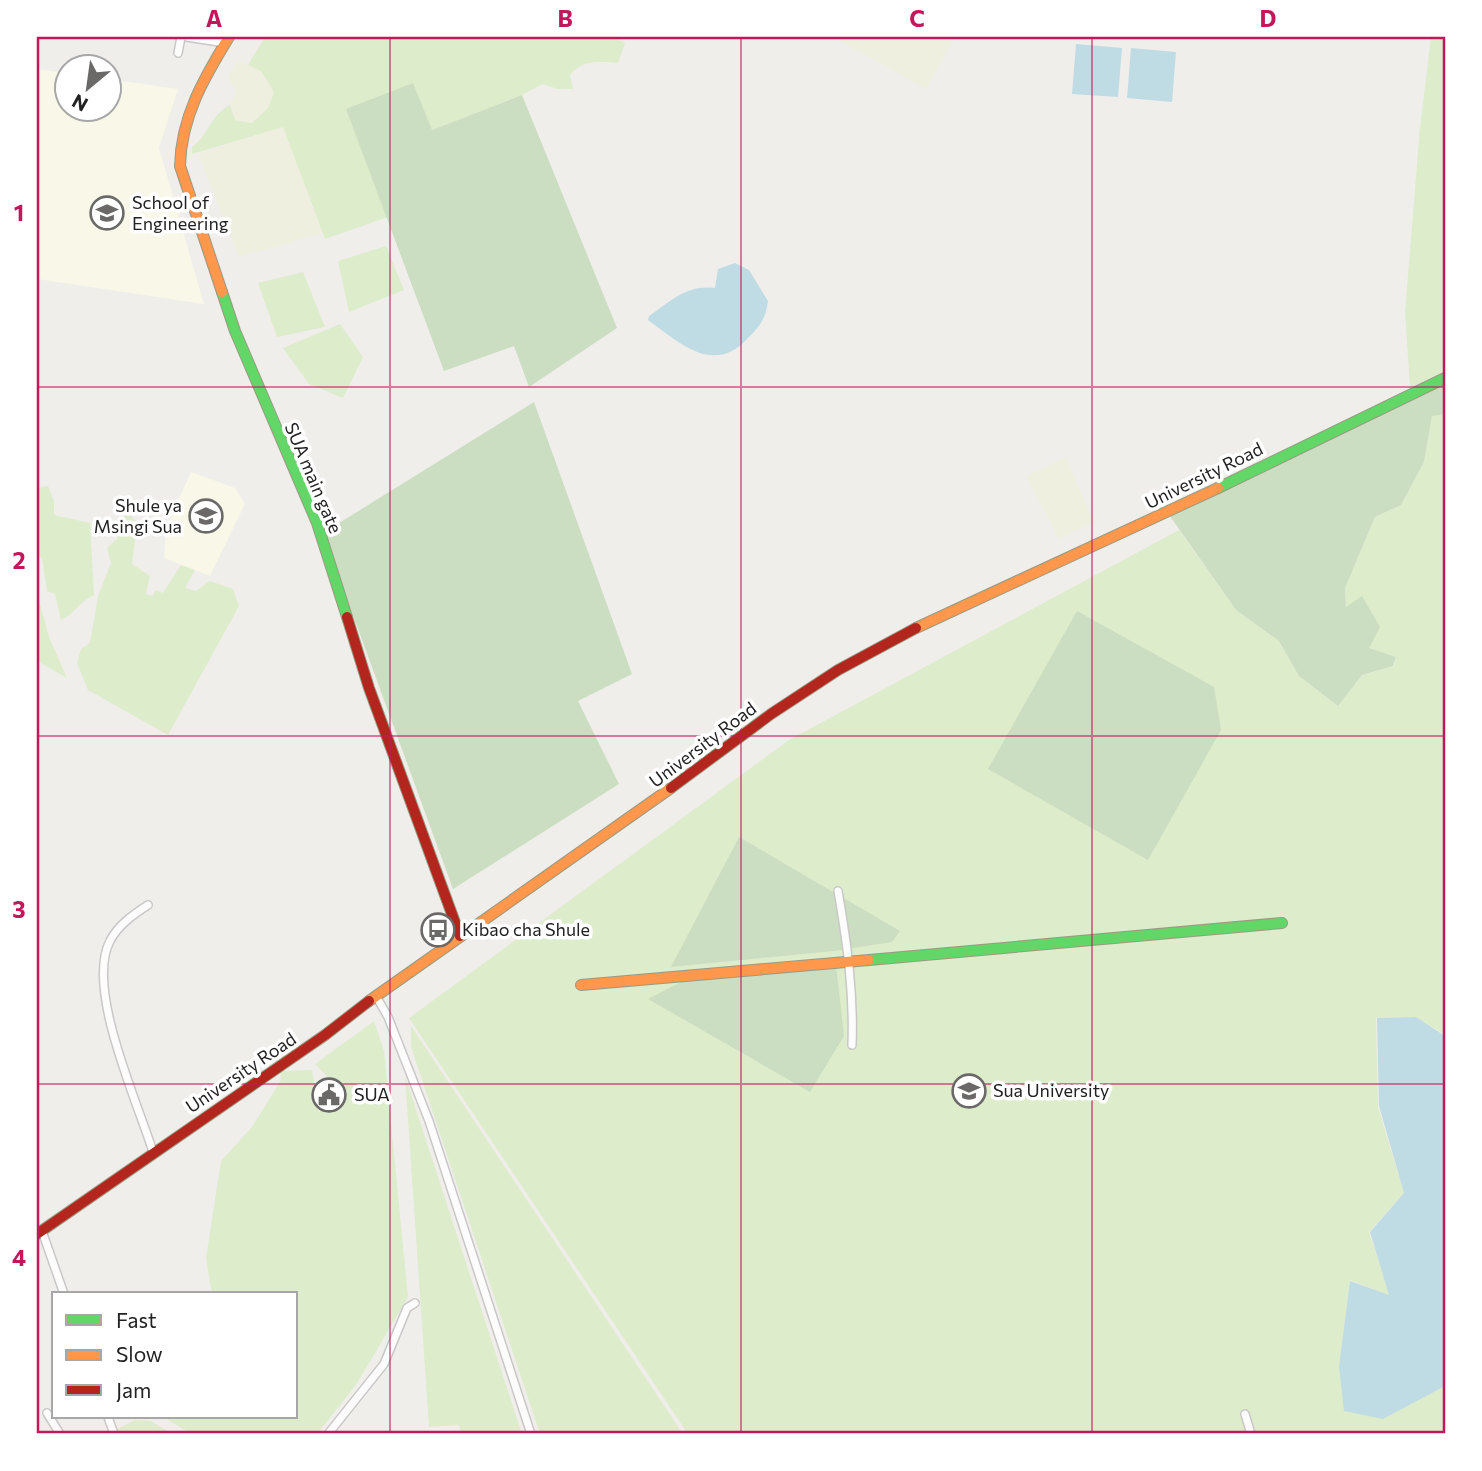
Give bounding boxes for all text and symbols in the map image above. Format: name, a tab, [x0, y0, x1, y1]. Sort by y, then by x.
text: A	[206, 4, 223, 32]
text: B	[557, 4, 573, 32]
text: C	[909, 4, 925, 32]
text: D	[1260, 4, 1277, 32]
north arrow	[52, 52, 122, 122]
text: N	[68, 90, 91, 117]
place label: School of Engineering	[132, 191, 229, 234]
school or university icon: School of Engineering	[88, 194, 126, 232]
text: 1	[14, 198, 24, 226]
street label: SUA main gate	[281, 419, 347, 536]
street label: University Road	[1141, 437, 1266, 513]
place label: Shule ya Msingi Sua	[94, 494, 182, 537]
school or university icon: Shule ya Msingi Sua	[187, 497, 225, 535]
text: 2	[12, 546, 26, 574]
street label: University Road	[645, 697, 760, 792]
text: 3	[12, 895, 26, 923]
bus stop icon: Kibao cha Shule	[419, 911, 457, 949]
place label: Kibao cha Shule	[462, 918, 590, 940]
street label: University Road	[181, 1027, 300, 1117]
school or university icon: Sua University	[950, 1072, 988, 1110]
public building icon: SUA	[310, 1076, 348, 1114]
place label: Sua University	[993, 1079, 1109, 1101]
place label: SUA	[354, 1083, 390, 1105]
text: 4	[12, 1243, 26, 1271]
legend	[52, 1292, 298, 1418]
text: Fast	[116, 1307, 157, 1332]
text: Slow	[116, 1341, 163, 1366]
text: Jam	[116, 1377, 151, 1402]

